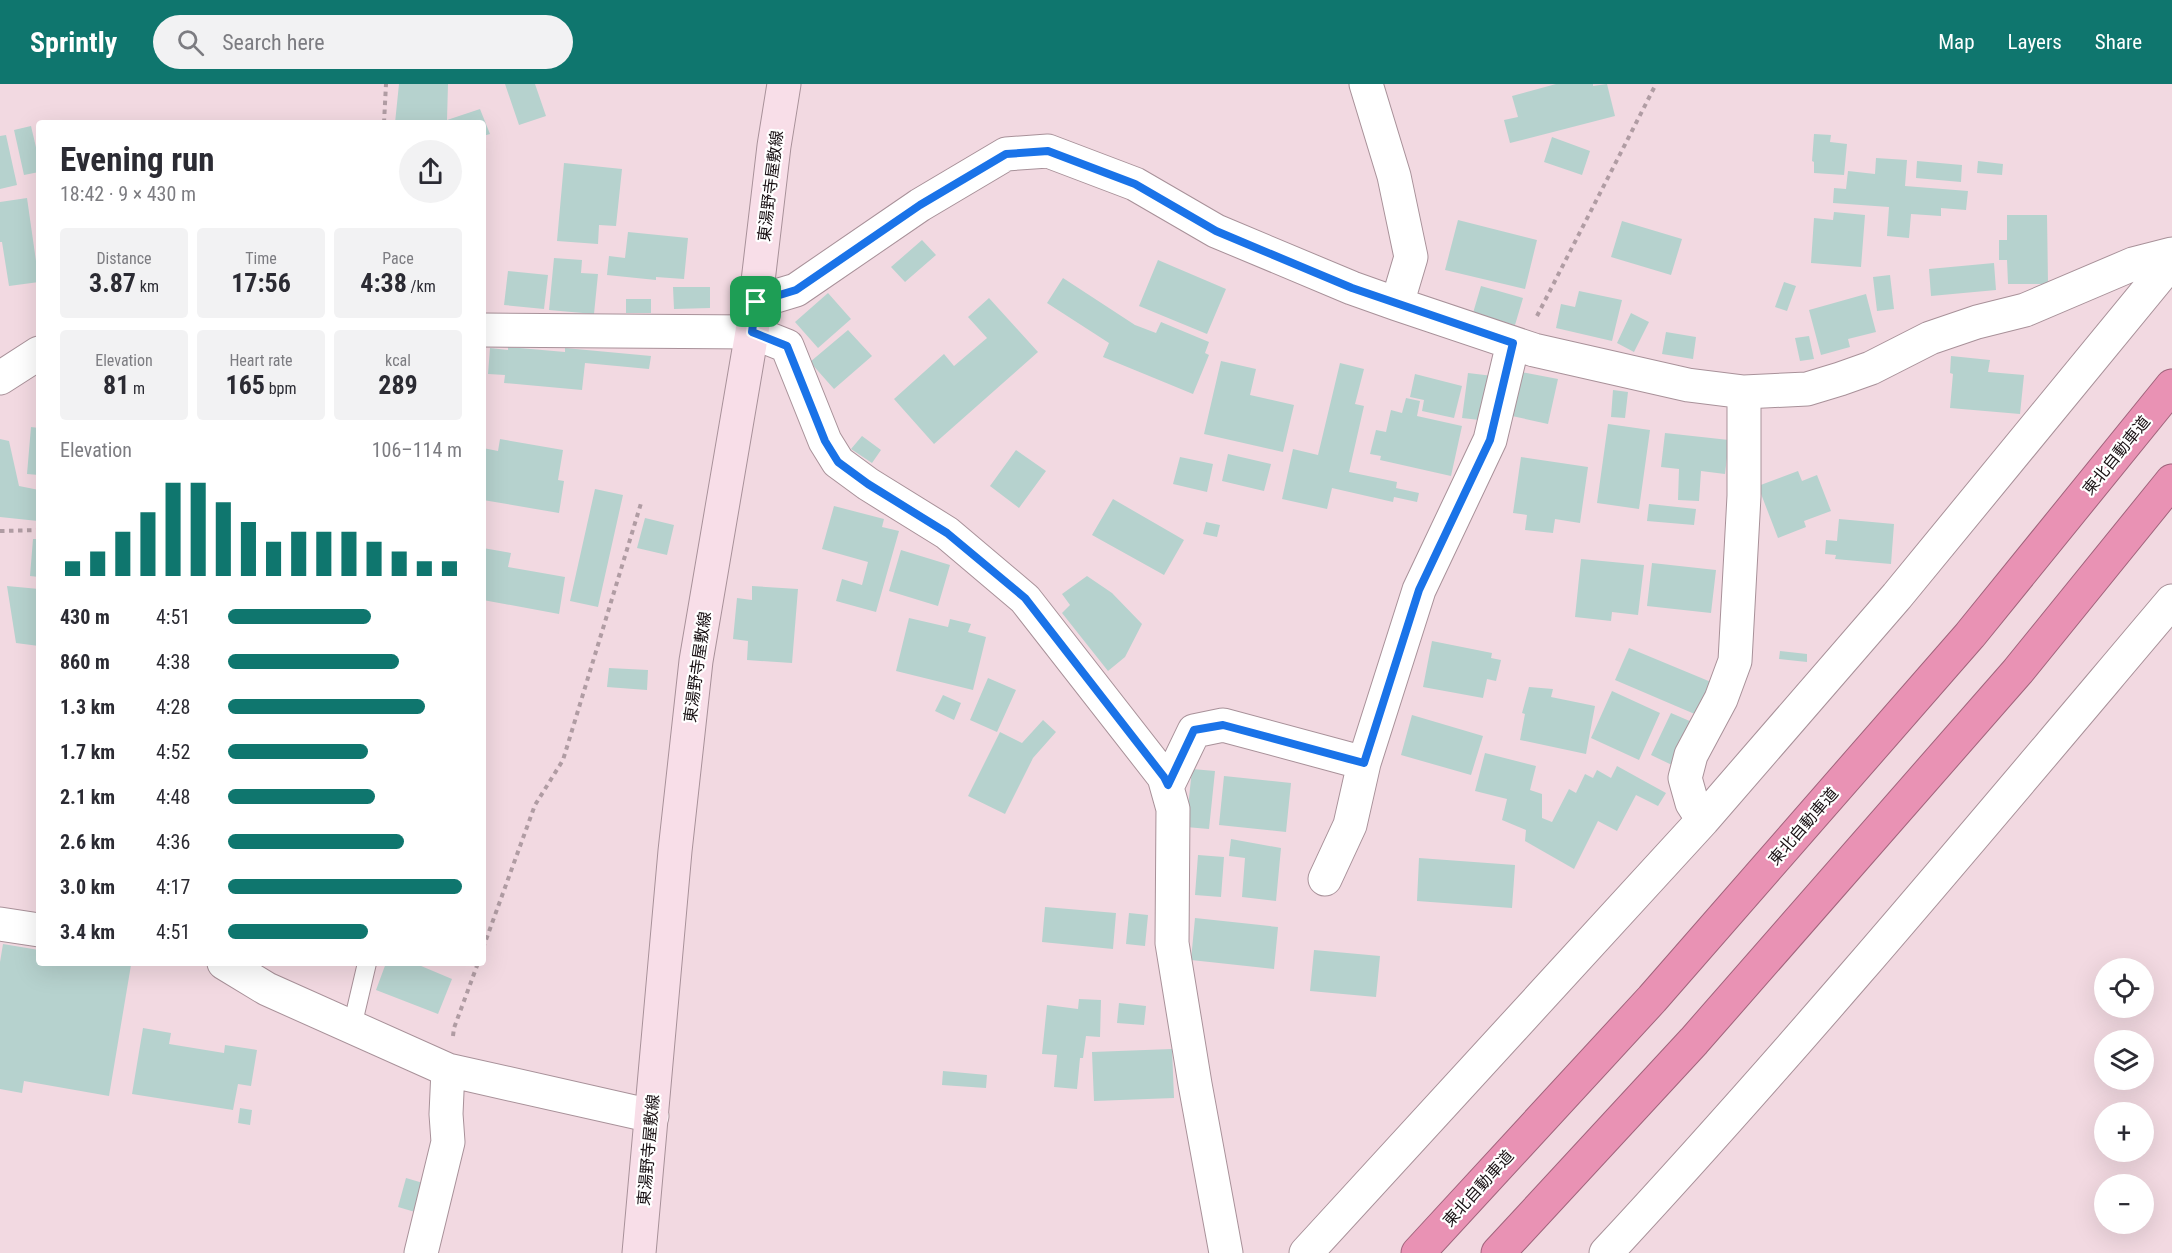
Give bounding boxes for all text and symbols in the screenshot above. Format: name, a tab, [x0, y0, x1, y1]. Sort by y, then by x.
search box	[153, 15, 573, 69]
text: Sprintly	[30, 26, 117, 59]
icon: search	[174, 26, 207, 59]
text: Search here	[222, 30, 325, 55]
text: Map	[1938, 30, 1975, 54]
text: Layers	[2008, 30, 2062, 54]
text: Share	[2095, 30, 2142, 54]
street label: 東湯野寺屋敷線	[754, 129, 787, 243]
text: Evening run	[60, 140, 215, 179]
button: share	[399, 140, 462, 203]
text: 18:42 · 9 × 430 m	[60, 182, 196, 206]
text: Distance	[96, 249, 152, 268]
text: Time	[245, 249, 277, 268]
text: Pace	[382, 249, 414, 268]
text: 3.87	[89, 268, 136, 298]
text: 17:56	[231, 268, 291, 298]
text: 4:38	[360, 268, 407, 298]
pin	[730, 276, 781, 327]
text: km	[136, 277, 159, 296]
text: /km	[407, 277, 436, 296]
icon: arrive	[739, 285, 772, 318]
text: Elevation	[95, 351, 153, 370]
text: Heart rate	[229, 351, 293, 370]
text: kcal	[385, 351, 411, 370]
text: 81	[103, 370, 129, 400]
text: 165	[226, 370, 265, 400]
text: 289	[378, 370, 418, 400]
text: m	[129, 379, 145, 398]
text: bpm	[265, 379, 296, 398]
street label: 東北自動車道	[2079, 412, 2154, 499]
text: Elevation	[60, 438, 132, 462]
text: 106–114 m	[372, 438, 462, 462]
text: 430 m	[60, 605, 110, 629]
text: 4:51	[156, 605, 190, 629]
street label: 東湯野寺屋敷線	[680, 610, 715, 724]
text: 860 m	[60, 650, 110, 674]
text: 4:38	[156, 650, 190, 674]
text: 1.3 km	[60, 695, 115, 719]
text: 4:28	[156, 695, 190, 719]
text: 1.7 km	[60, 740, 115, 764]
text: 4:52	[156, 740, 190, 764]
street label: 東北自動車道	[1765, 784, 1842, 869]
text: 2.1 km	[60, 785, 115, 809]
text: 4:48	[156, 785, 190, 809]
text: 2.6 km	[60, 830, 115, 854]
text: 4:36	[156, 830, 190, 854]
text: 3.0 km	[60, 875, 115, 899]
text: 4:17	[156, 875, 190, 899]
text: 3.4 km	[60, 920, 115, 944]
text: 4:51	[156, 920, 190, 944]
map controls	[2094, 958, 2154, 1234]
button: locate	[2094, 958, 2154, 1018]
button: layers	[2094, 1030, 2154, 1090]
street label: 東湯野寺屋敷線	[634, 1093, 663, 1207]
button: +	[2094, 1102, 2154, 1162]
street label: 東北自動車道	[1439, 1146, 1518, 1230]
button: −	[2094, 1174, 2154, 1234]

